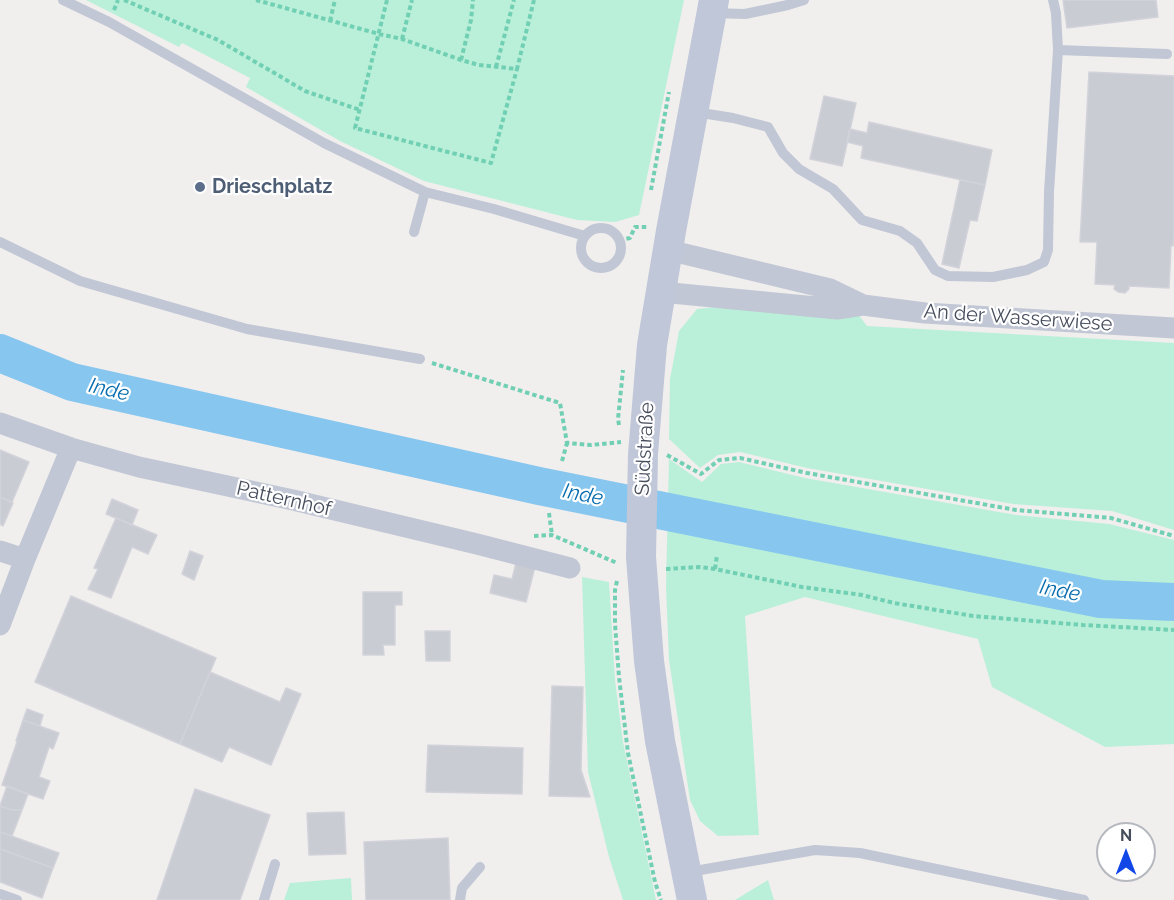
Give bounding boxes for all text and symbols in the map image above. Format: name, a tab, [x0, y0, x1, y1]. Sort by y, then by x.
place label: Drieschplatz	[212, 175, 332, 199]
marker: Drieschplatz	[193, 180, 207, 194]
street label: An der Wasserwiese	[923, 299, 1113, 337]
water label: Inde	[86, 373, 132, 407]
street label: Südstraße	[631, 402, 659, 496]
street label: Patternhof	[234, 476, 334, 522]
water label: Inde	[561, 479, 605, 511]
water label: Inde	[1038, 575, 1082, 607]
north arrow	[1096, 822, 1156, 882]
text: N	[1120, 826, 1132, 845]

